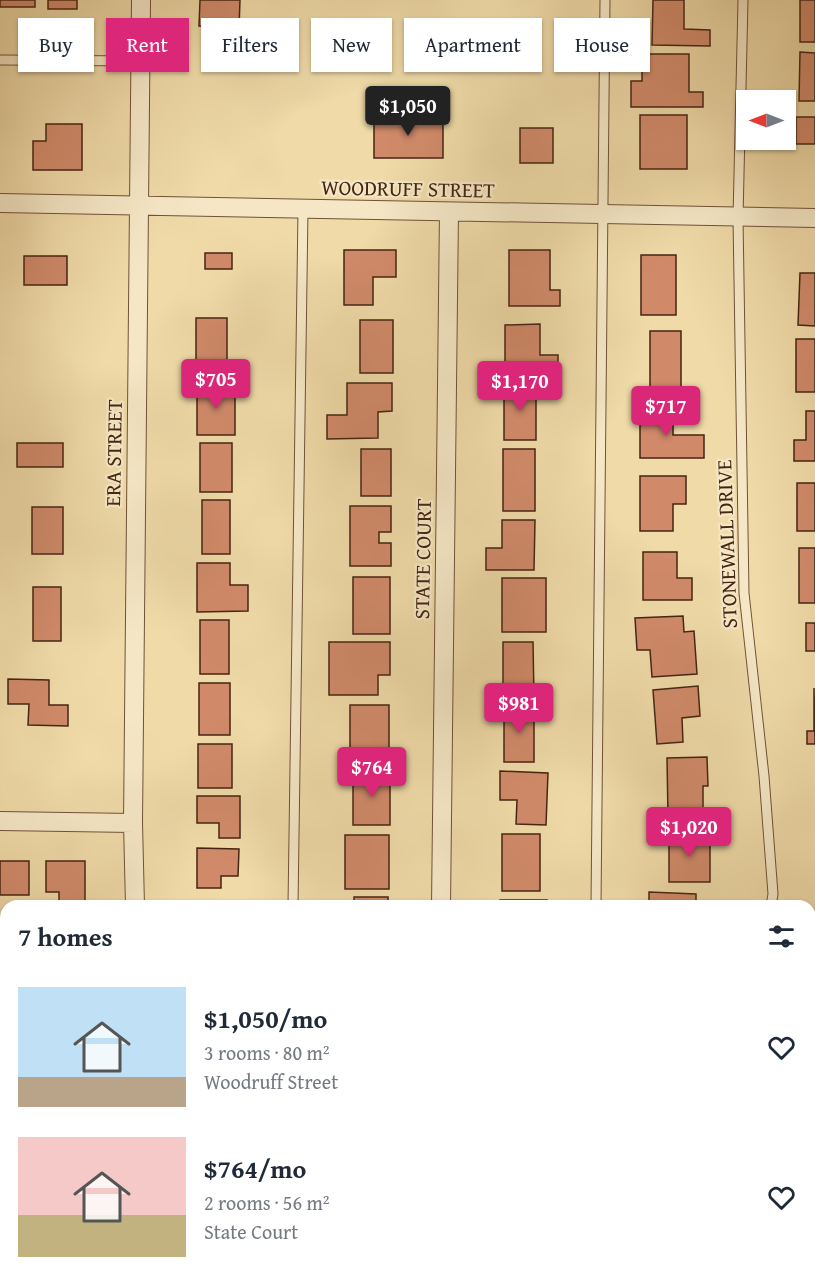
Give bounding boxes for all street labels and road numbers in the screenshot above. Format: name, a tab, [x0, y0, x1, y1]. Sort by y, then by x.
street label: WOODRUFF STREET	[321, 171, 495, 206]
street label: ERA STREET	[97, 399, 130, 507]
street label: STONEWALL DRIVE	[708, 459, 745, 629]
street label: STATE COURT	[406, 498, 439, 620]

